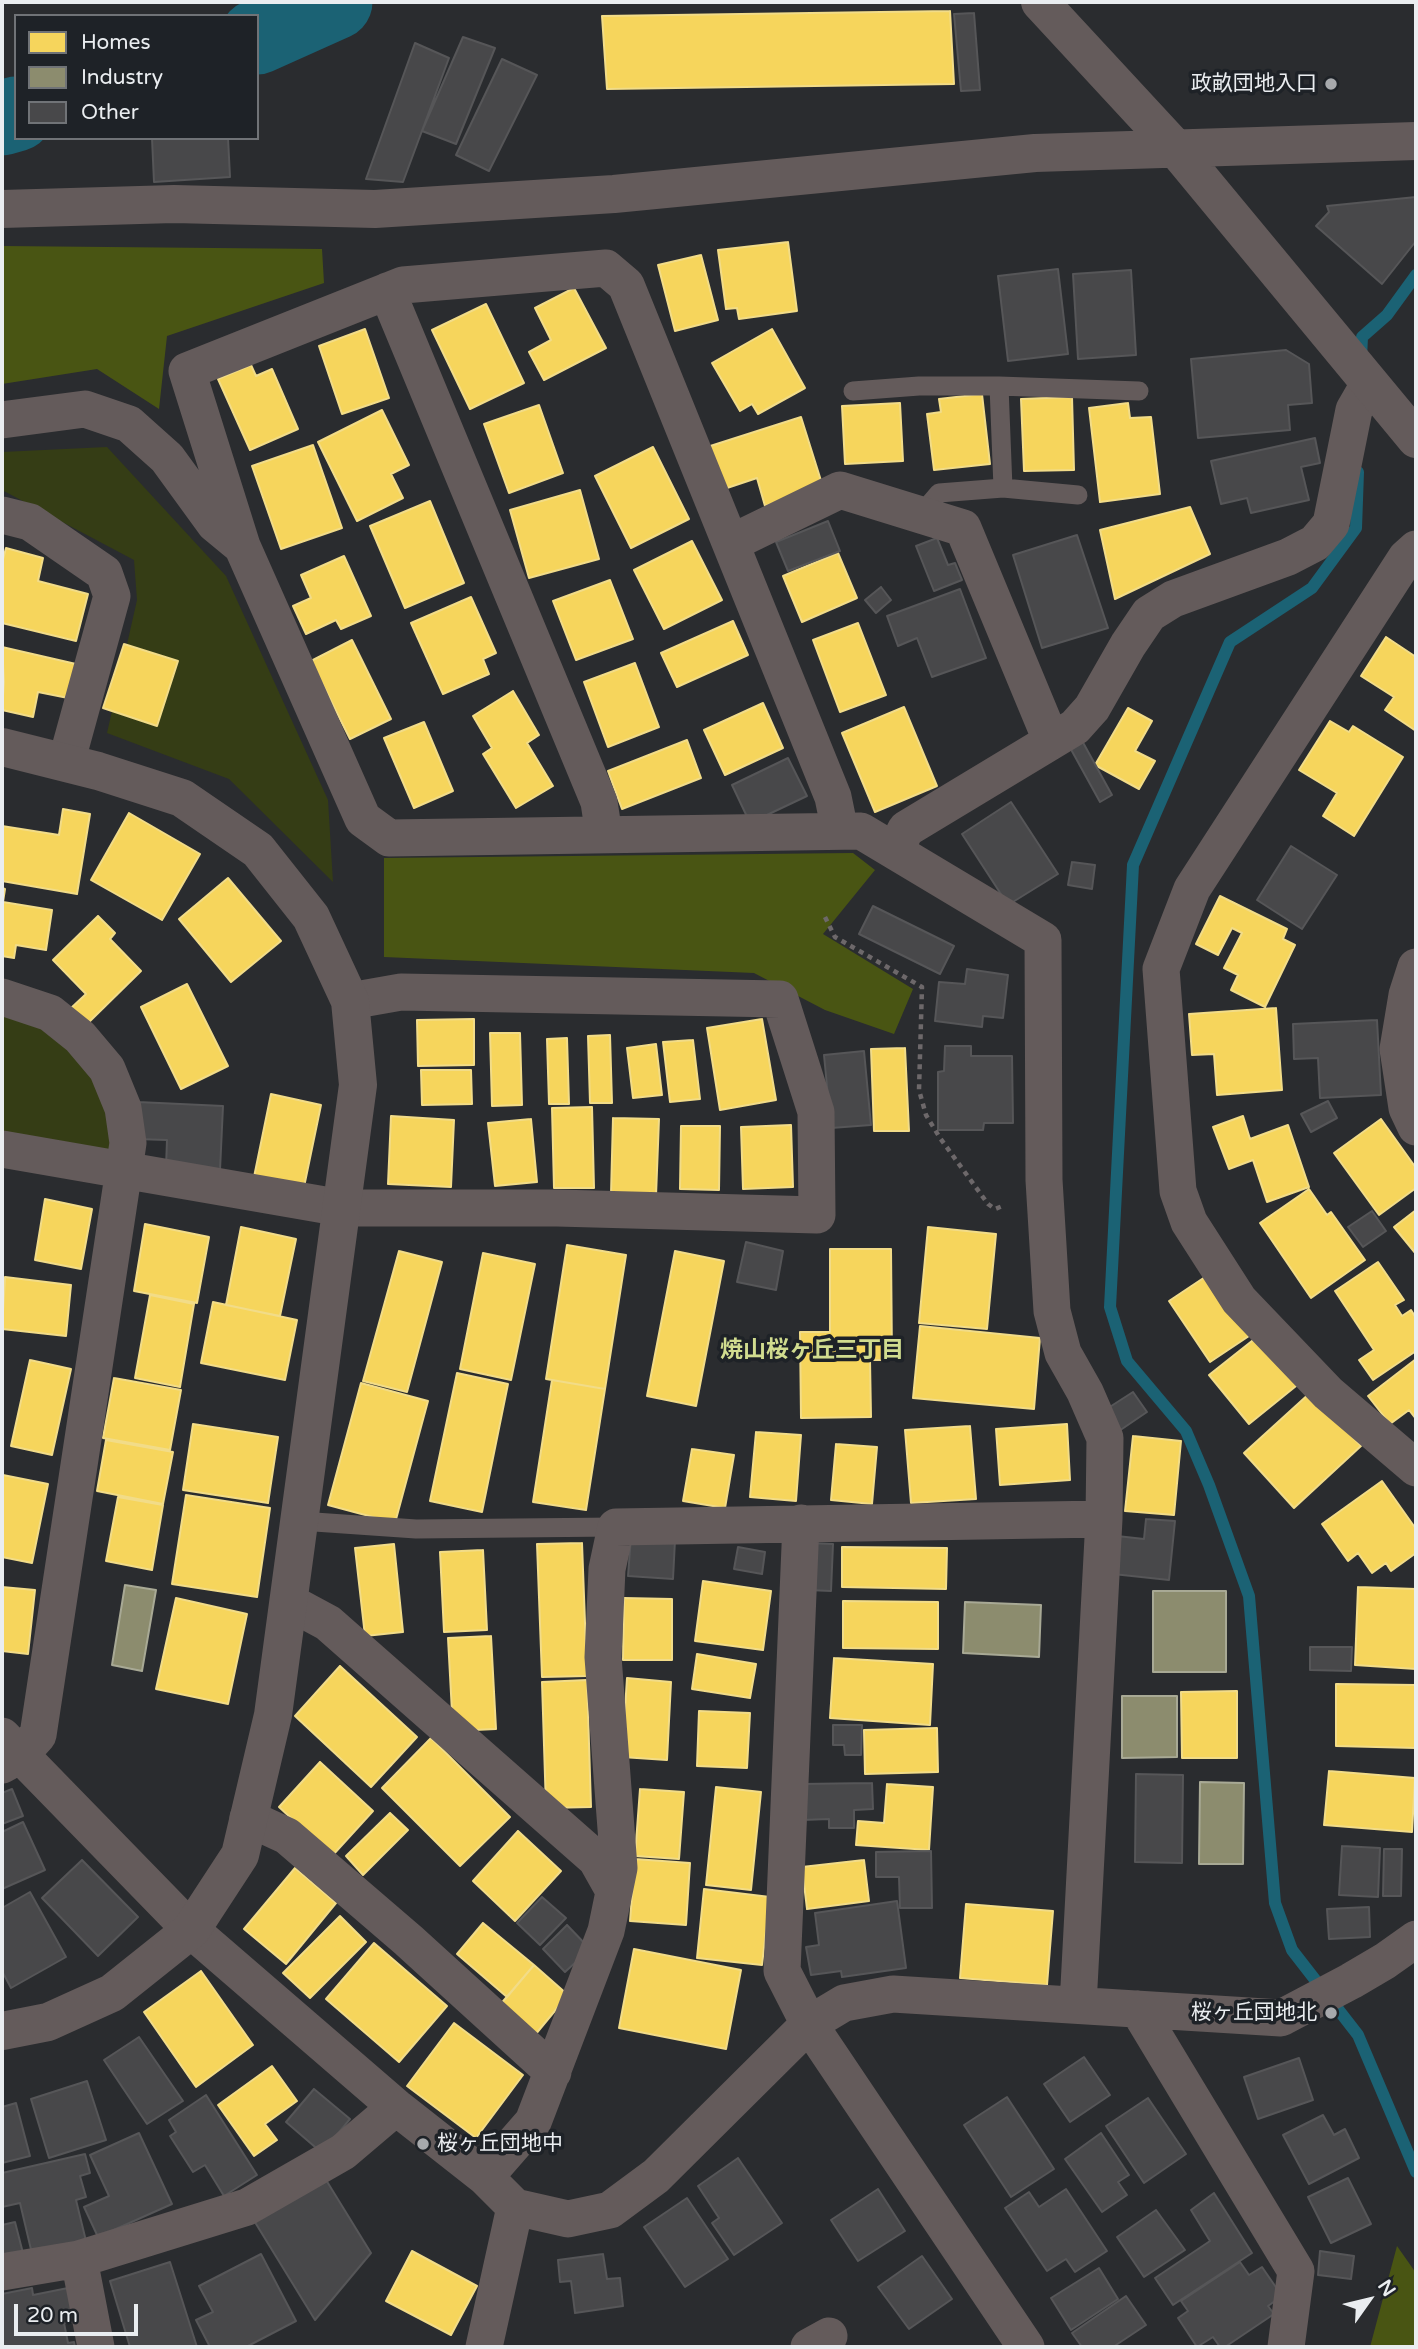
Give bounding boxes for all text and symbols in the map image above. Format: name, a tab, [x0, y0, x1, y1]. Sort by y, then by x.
legend	[14, 14, 259, 140]
text: Homes	[81, 30, 151, 55]
text: Industry	[81, 65, 163, 90]
place label: 政畝団地入口	[1191, 71, 1317, 97]
marker: 政畝団地入口	[1323, 76, 1339, 92]
text: Other	[81, 100, 139, 125]
district label: 焼山桜ヶ丘三丁目	[720, 1337, 904, 1365]
place label: 桜ヶ丘団地北	[1191, 2000, 1317, 2026]
marker: 桜ヶ丘団地北	[1323, 2005, 1339, 2021]
place label: 桜ヶ丘団地中	[437, 2131, 563, 2157]
marker: 桜ヶ丘団地中	[415, 2136, 431, 2152]
north arrow	[1334, 2265, 1404, 2335]
text: N	[1373, 2276, 1400, 2301]
scale bar	[18, 2290, 142, 2334]
text: 20 m	[27, 2303, 78, 2328]

